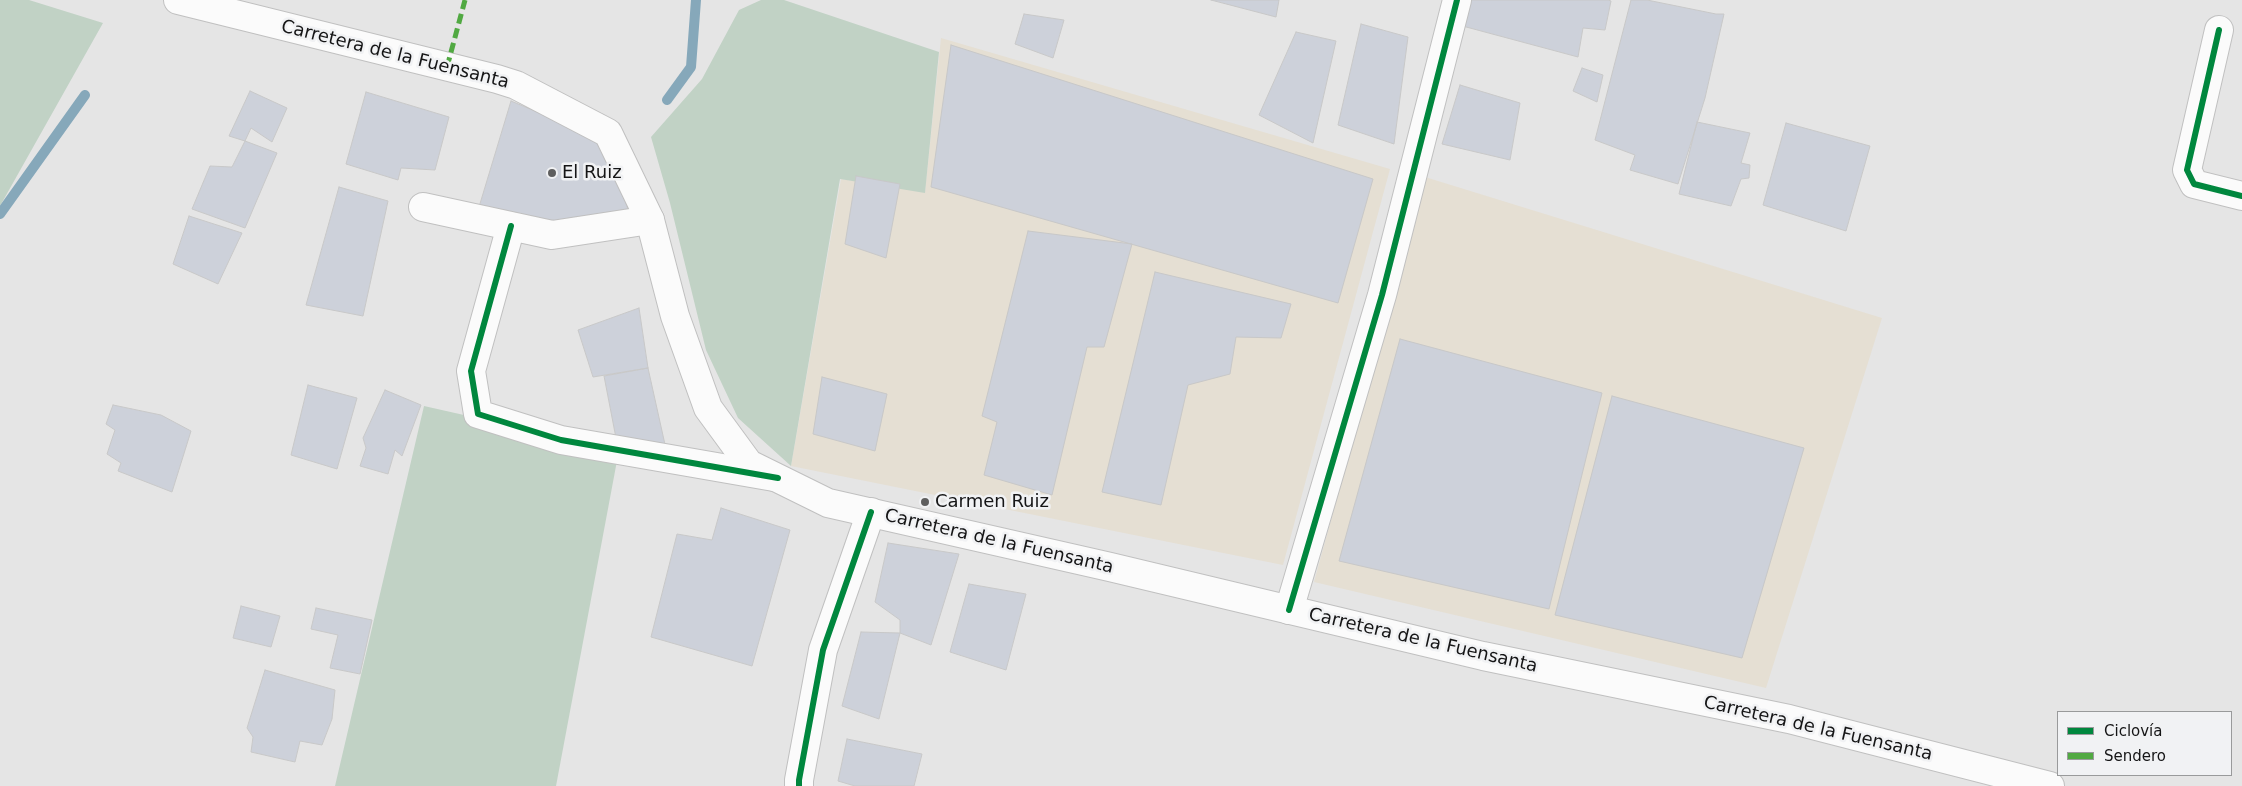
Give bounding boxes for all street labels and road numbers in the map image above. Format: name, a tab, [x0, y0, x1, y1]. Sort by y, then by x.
street label: Carretera de la Fuensanta	[279, 16, 511, 94]
street label: Carretera de la Fuensanta	[882, 505, 1116, 579]
street label: Carretera de la Fuensanta	[1306, 604, 1540, 678]
street label: Carretera de la Fuensanta	[1701, 692, 1935, 766]

